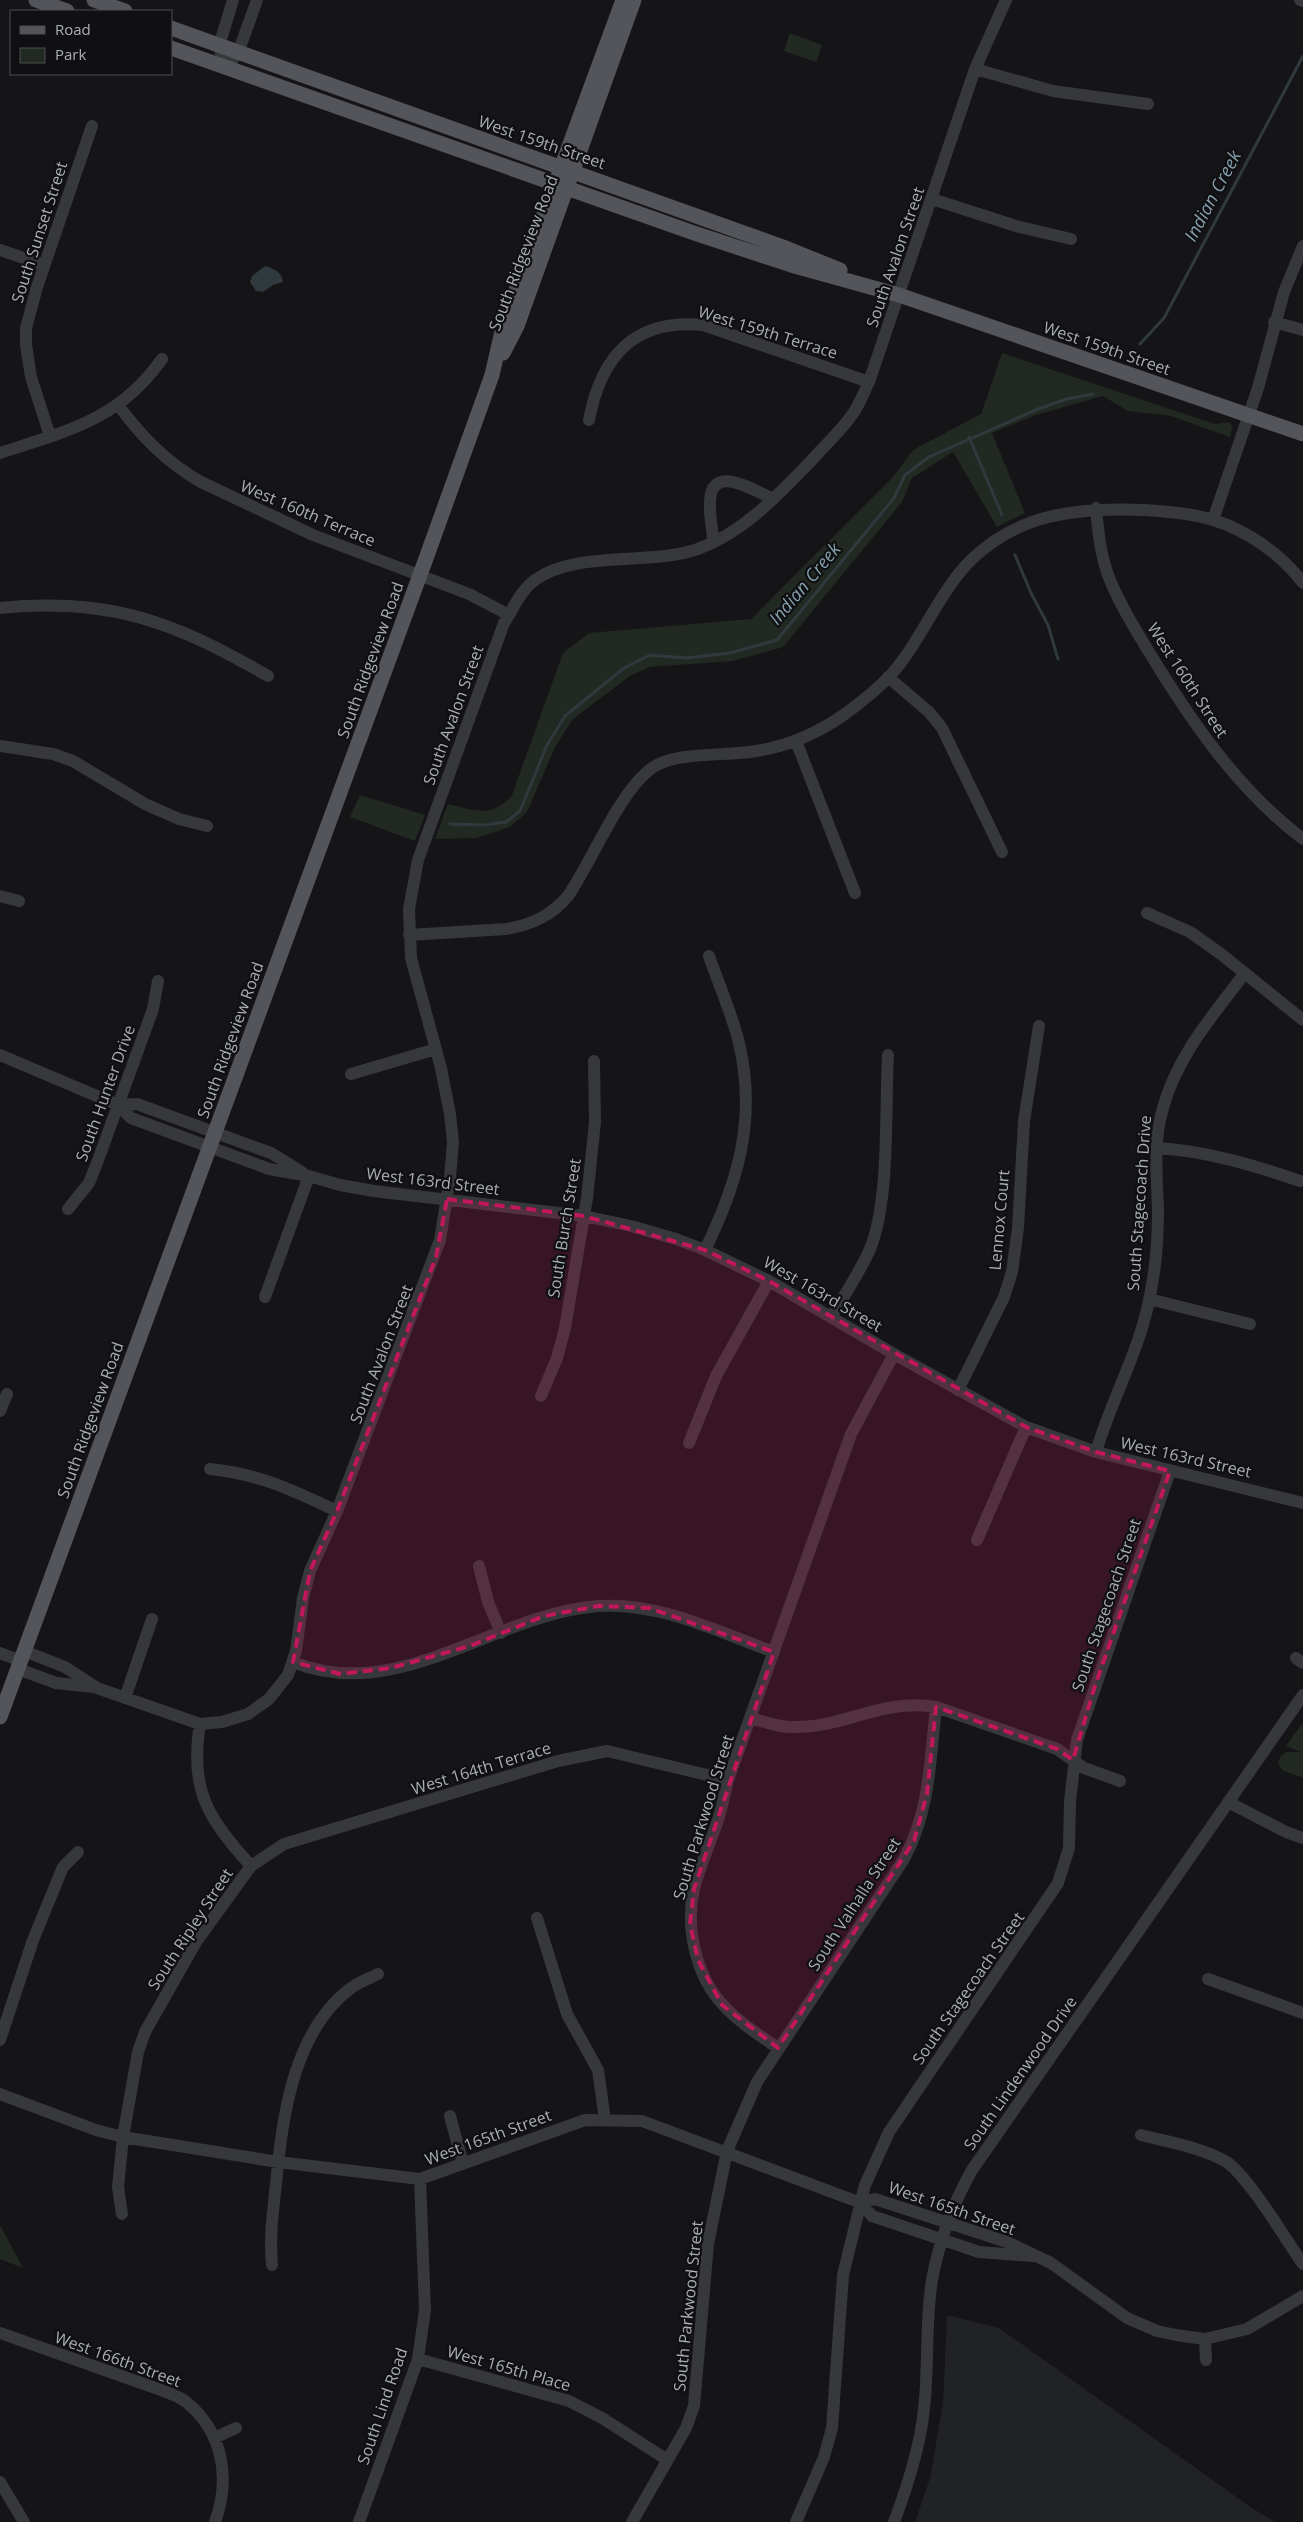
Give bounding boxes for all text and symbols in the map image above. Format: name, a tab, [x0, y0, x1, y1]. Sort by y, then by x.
legend	[10, 10, 172, 75]
text: Road	[55, 19, 91, 39]
text: Park	[55, 44, 86, 64]
street label: West 159th Street	[476, 110, 609, 174]
water label: Indian Creek	[1178, 145, 1247, 245]
street label: South Sunset Street	[6, 158, 72, 306]
street label: South Ridgeview Road	[483, 172, 563, 334]
street label: South Avalon Street	[861, 184, 929, 330]
street label: West 159th Terrace	[696, 300, 840, 364]
street label: West 159th Street	[1041, 316, 1174, 380]
street label: West 160th Terrace	[237, 475, 379, 551]
water label: Indian Creek	[763, 536, 846, 629]
street label: South Ridgeview Road	[331, 579, 409, 741]
street label: West 160th Street	[1143, 618, 1234, 742]
street label: South Avalon Street	[417, 642, 489, 788]
street label: South Ridgeview Road	[191, 959, 269, 1121]
street label: South Hunter Drive	[70, 1022, 140, 1164]
street label: South Stagecoach Drive	[1122, 1114, 1156, 1292]
street label: South Burch Street	[542, 1156, 586, 1299]
street label: West 163rd Street	[365, 1162, 501, 1200]
street label: Lennox Court	[984, 1168, 1014, 1271]
street label: West 163rd Street	[760, 1251, 887, 1337]
street label: South Avalon Street	[344, 1281, 418, 1427]
street label: South Ridgeview Road	[51, 1339, 129, 1501]
street label: West 163rd Street	[1118, 1431, 1254, 1483]
street label: South Stagecoach Street	[1066, 1515, 1146, 1694]
street label: South Parkwood Street	[667, 1731, 739, 1902]
street label: West 164th Terrace	[409, 1736, 553, 1800]
street label: South Valhalla Street	[803, 1833, 906, 1975]
street label: South Ripley Street	[142, 1863, 238, 1994]
street label: South Stagecoach Street	[907, 1907, 1029, 2069]
street label: South Lindenwood Drive	[958, 1992, 1082, 2154]
street label: West 165th Street	[422, 2104, 555, 2170]
street label: West 165th Street	[886, 2176, 1019, 2240]
street label: South Parkwood Street	[668, 2219, 708, 2392]
street label: West 166th Street	[52, 2326, 185, 2392]
street label: West 165th Place	[445, 2340, 573, 2396]
street label: South Lind Road	[352, 2345, 412, 2467]

